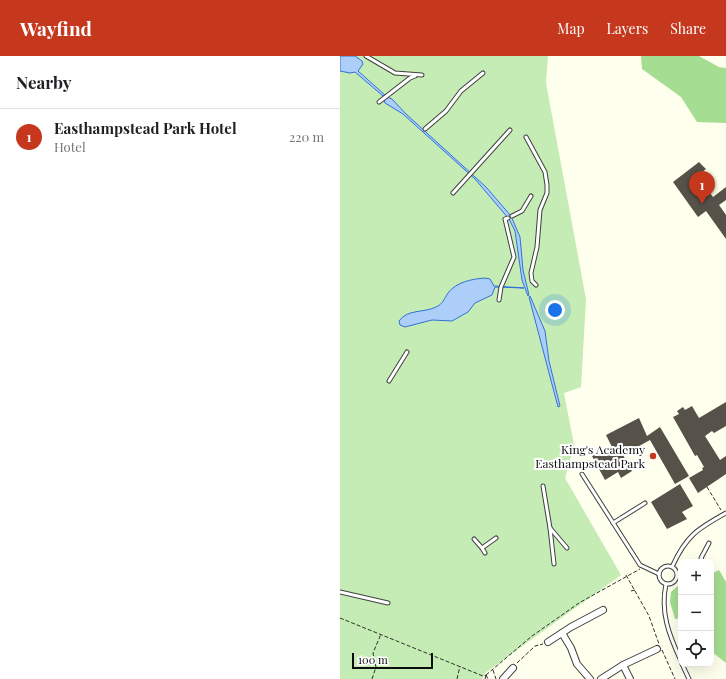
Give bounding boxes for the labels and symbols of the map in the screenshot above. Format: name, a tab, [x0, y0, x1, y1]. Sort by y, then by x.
pin: 1	[689, 171, 715, 204]
your location	[545, 300, 565, 320]
place label: King's Academy Easthampstead Park	[535, 441, 645, 471]
marker: King's Academy Easthampstead Park	[648, 451, 658, 461]
scale bar	[352, 651, 433, 670]

